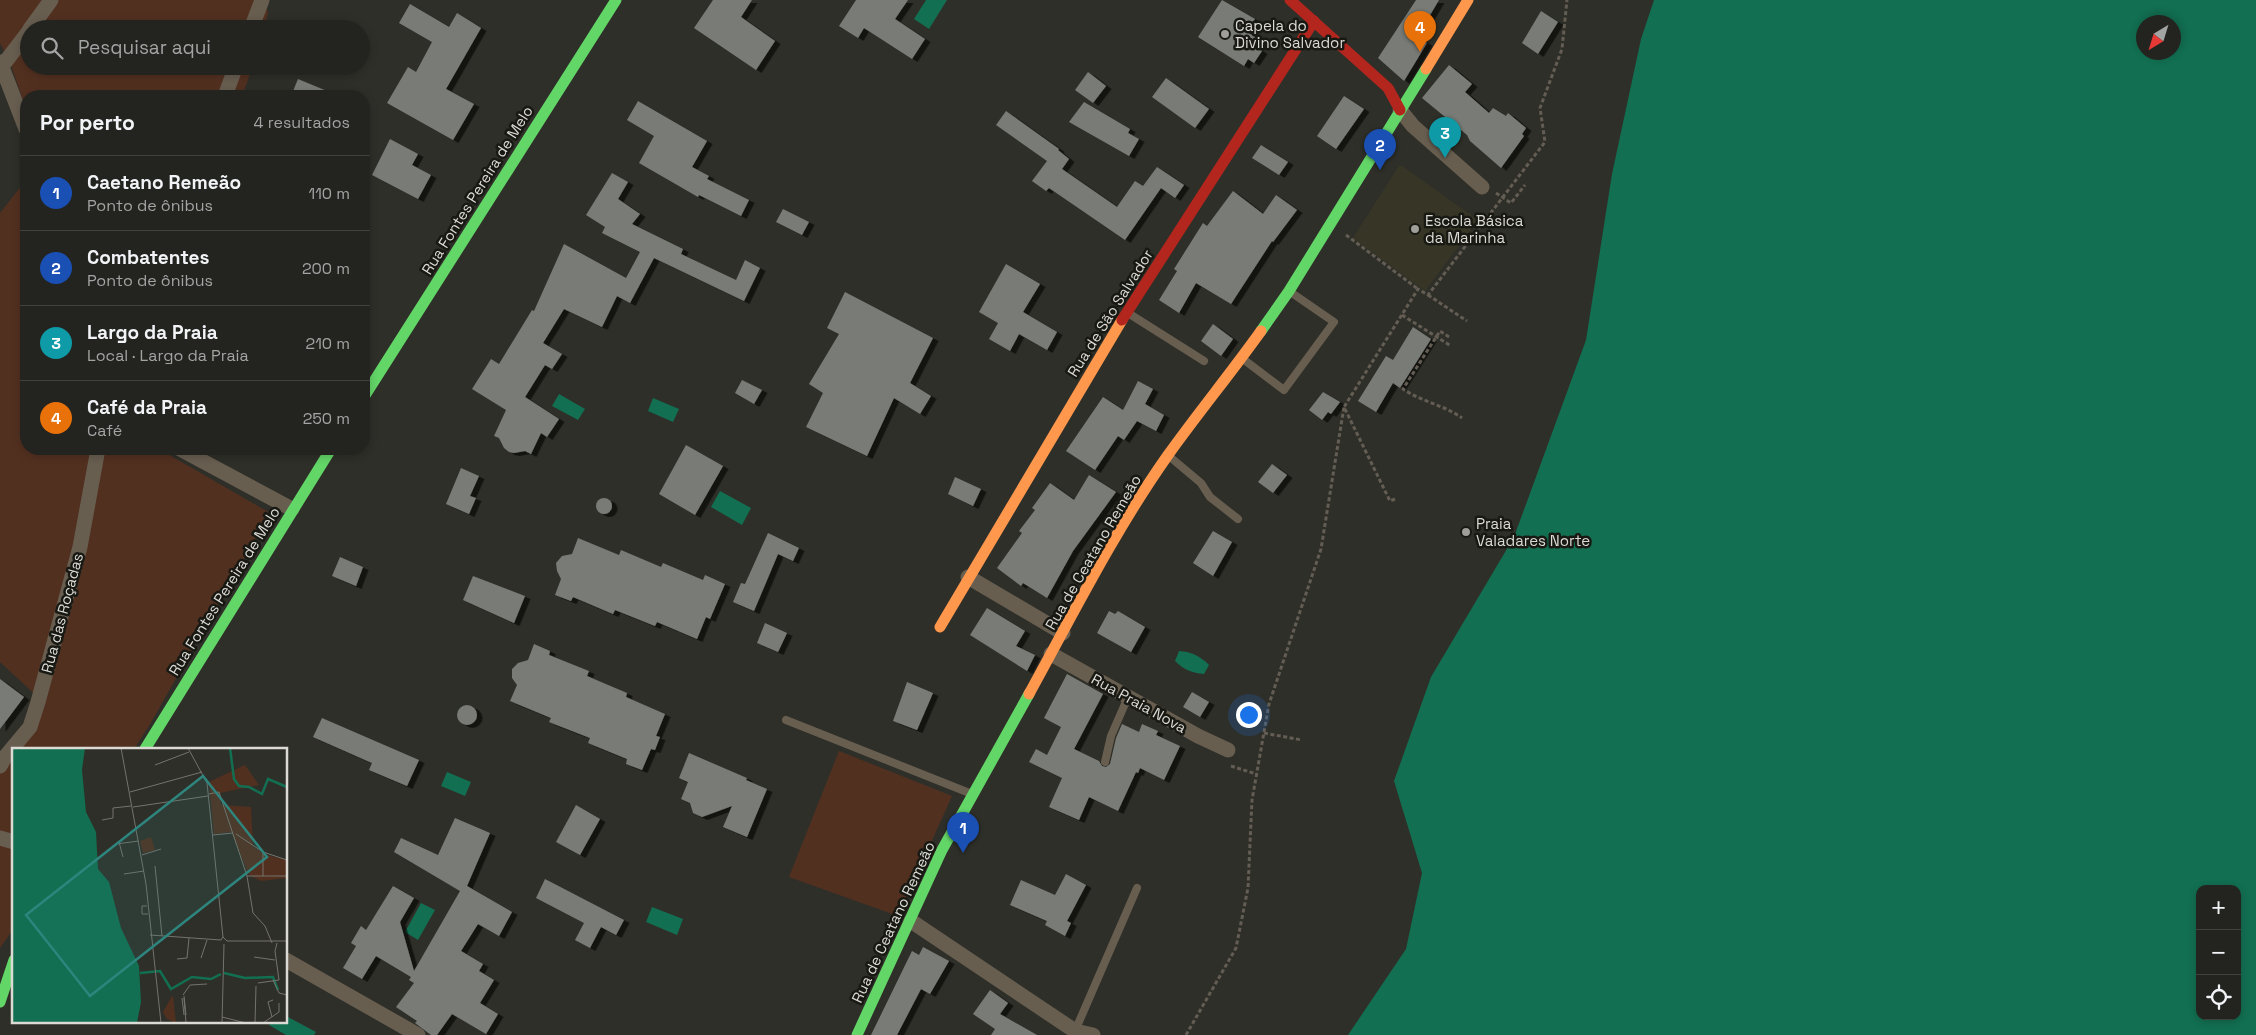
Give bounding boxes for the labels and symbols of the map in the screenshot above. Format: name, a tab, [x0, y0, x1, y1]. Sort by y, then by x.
pin: 4	[1404, 11, 1436, 52]
north arrow	[2136, 15, 2181, 60]
place label: Capela do Divino Salvador	[1235, 16, 1345, 52]
marker: Capela do Divino Salvador	[1219, 28, 1231, 40]
street label: Rua Fontes Pereira de Melo	[417, 102, 537, 278]
pin: 3	[1429, 117, 1461, 158]
pin: 2	[1364, 129, 1396, 170]
place label: Escola Básica da Marinha	[1425, 211, 1524, 247]
marker: Escola Básica da Marinha	[1409, 223, 1421, 235]
street label: Rua de São Salvador	[1063, 246, 1157, 380]
street label: Rua de Ceatano Remeão	[1041, 471, 1145, 633]
street label: Rua Fontes Pereira de Melo	[164, 503, 284, 679]
place label: Praia Valadares Norte	[1476, 514, 1590, 550]
marker: Praia Valadares Norte	[1460, 526, 1472, 538]
street label: Rua das Roçadas	[37, 551, 87, 675]
street label: Rua Praia Nova	[1088, 669, 1190, 737]
your location	[1236, 702, 1262, 728]
inset map	[12, 748, 288, 1022]
pin: 1	[947, 812, 979, 853]
street label: Rua de Ceatano Remeão	[847, 838, 939, 1006]

